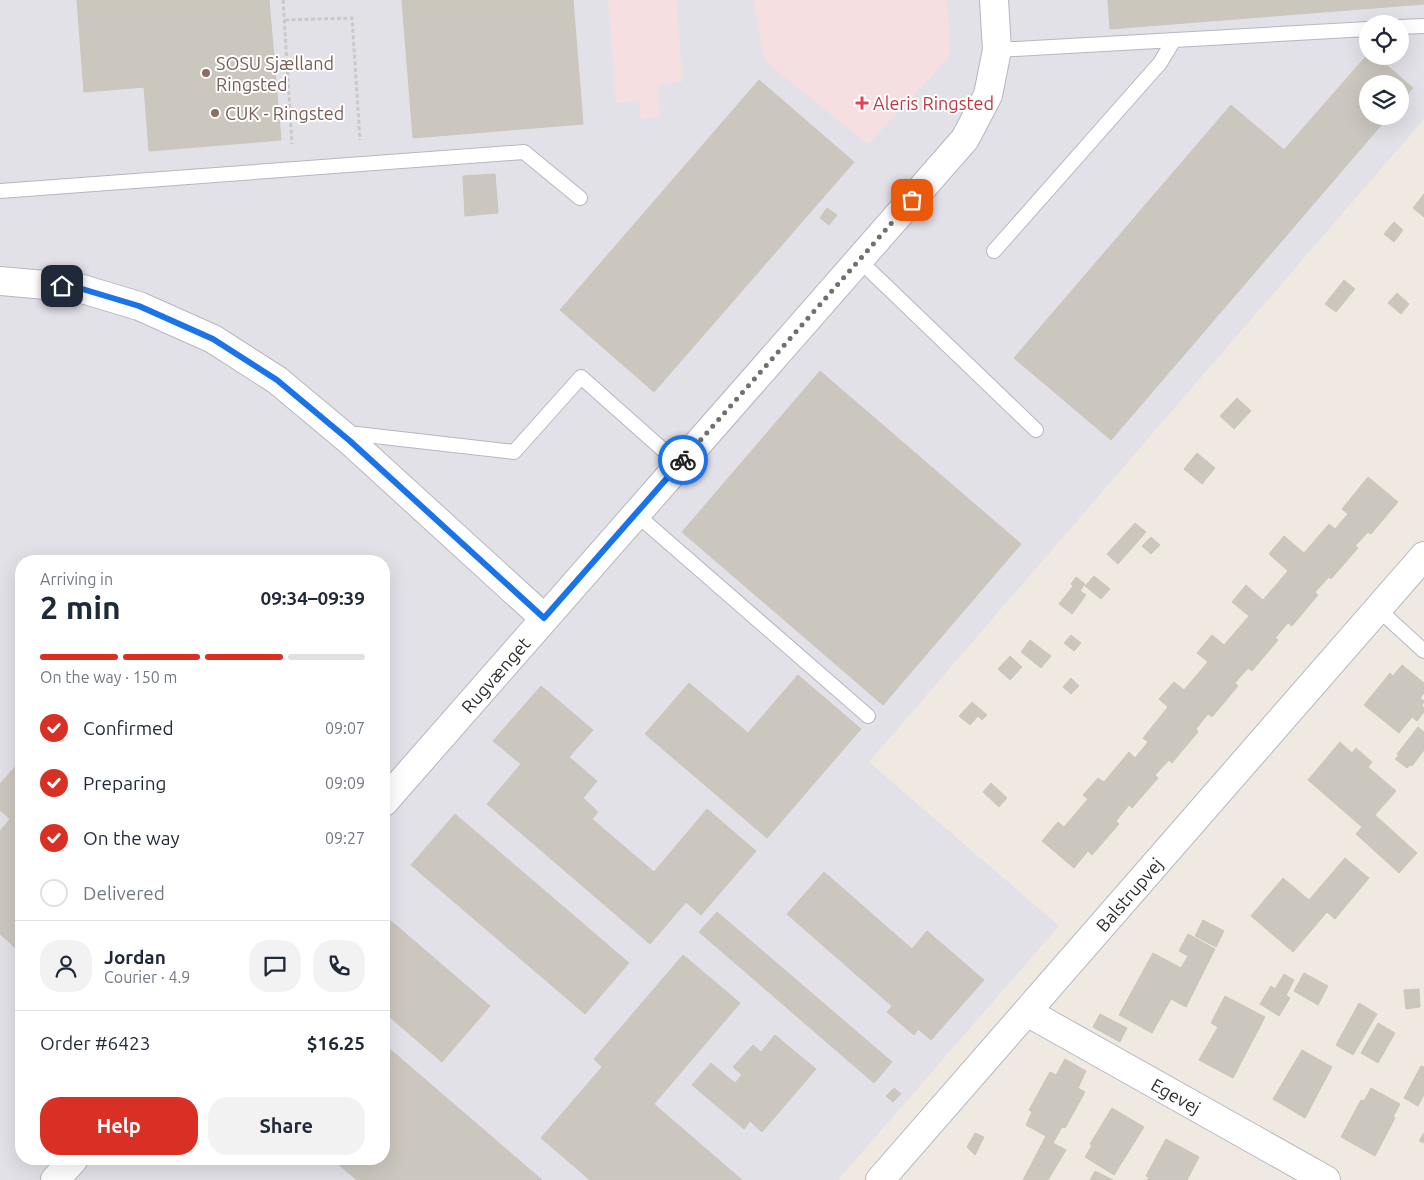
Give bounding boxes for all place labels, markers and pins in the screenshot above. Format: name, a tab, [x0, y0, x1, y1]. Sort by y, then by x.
place label: SOSU Sjælland Ringsted	[216, 53, 334, 94]
marker: SOSU Sjælland Ringsted	[200, 67, 212, 79]
place label: Aleris Ringsted	[873, 93, 994, 113]
marker: Aleris Ringsted	[855, 96, 869, 110]
place label: CUK - Ringsted	[225, 103, 344, 123]
marker: CUK - Ringsted	[209, 107, 221, 119]
pin	[891, 179, 933, 221]
pin	[41, 265, 83, 307]

